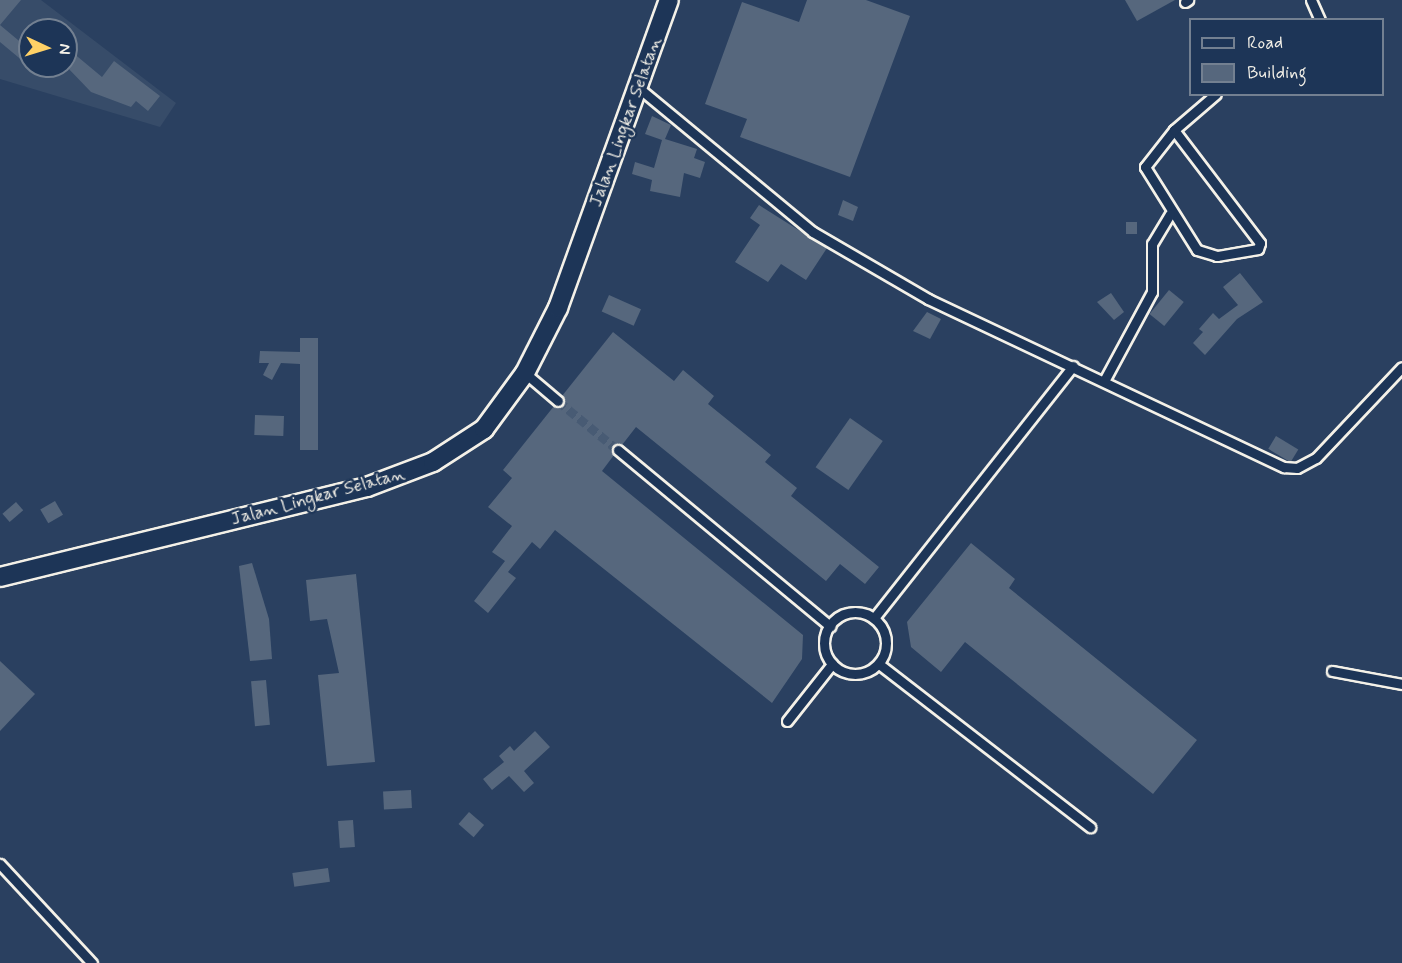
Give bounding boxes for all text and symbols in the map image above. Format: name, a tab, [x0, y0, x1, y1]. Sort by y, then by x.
north arrow	[18, 18, 78, 78]
legend	[1189, 18, 1384, 96]
text: Road	[1247, 31, 1283, 55]
street label: Jalan Lingkar Selatan	[586, 36, 666, 208]
text: N	[54, 43, 75, 55]
text: Building	[1247, 61, 1307, 85]
street label: Jalan Lingkar Selatan	[231, 464, 405, 530]

